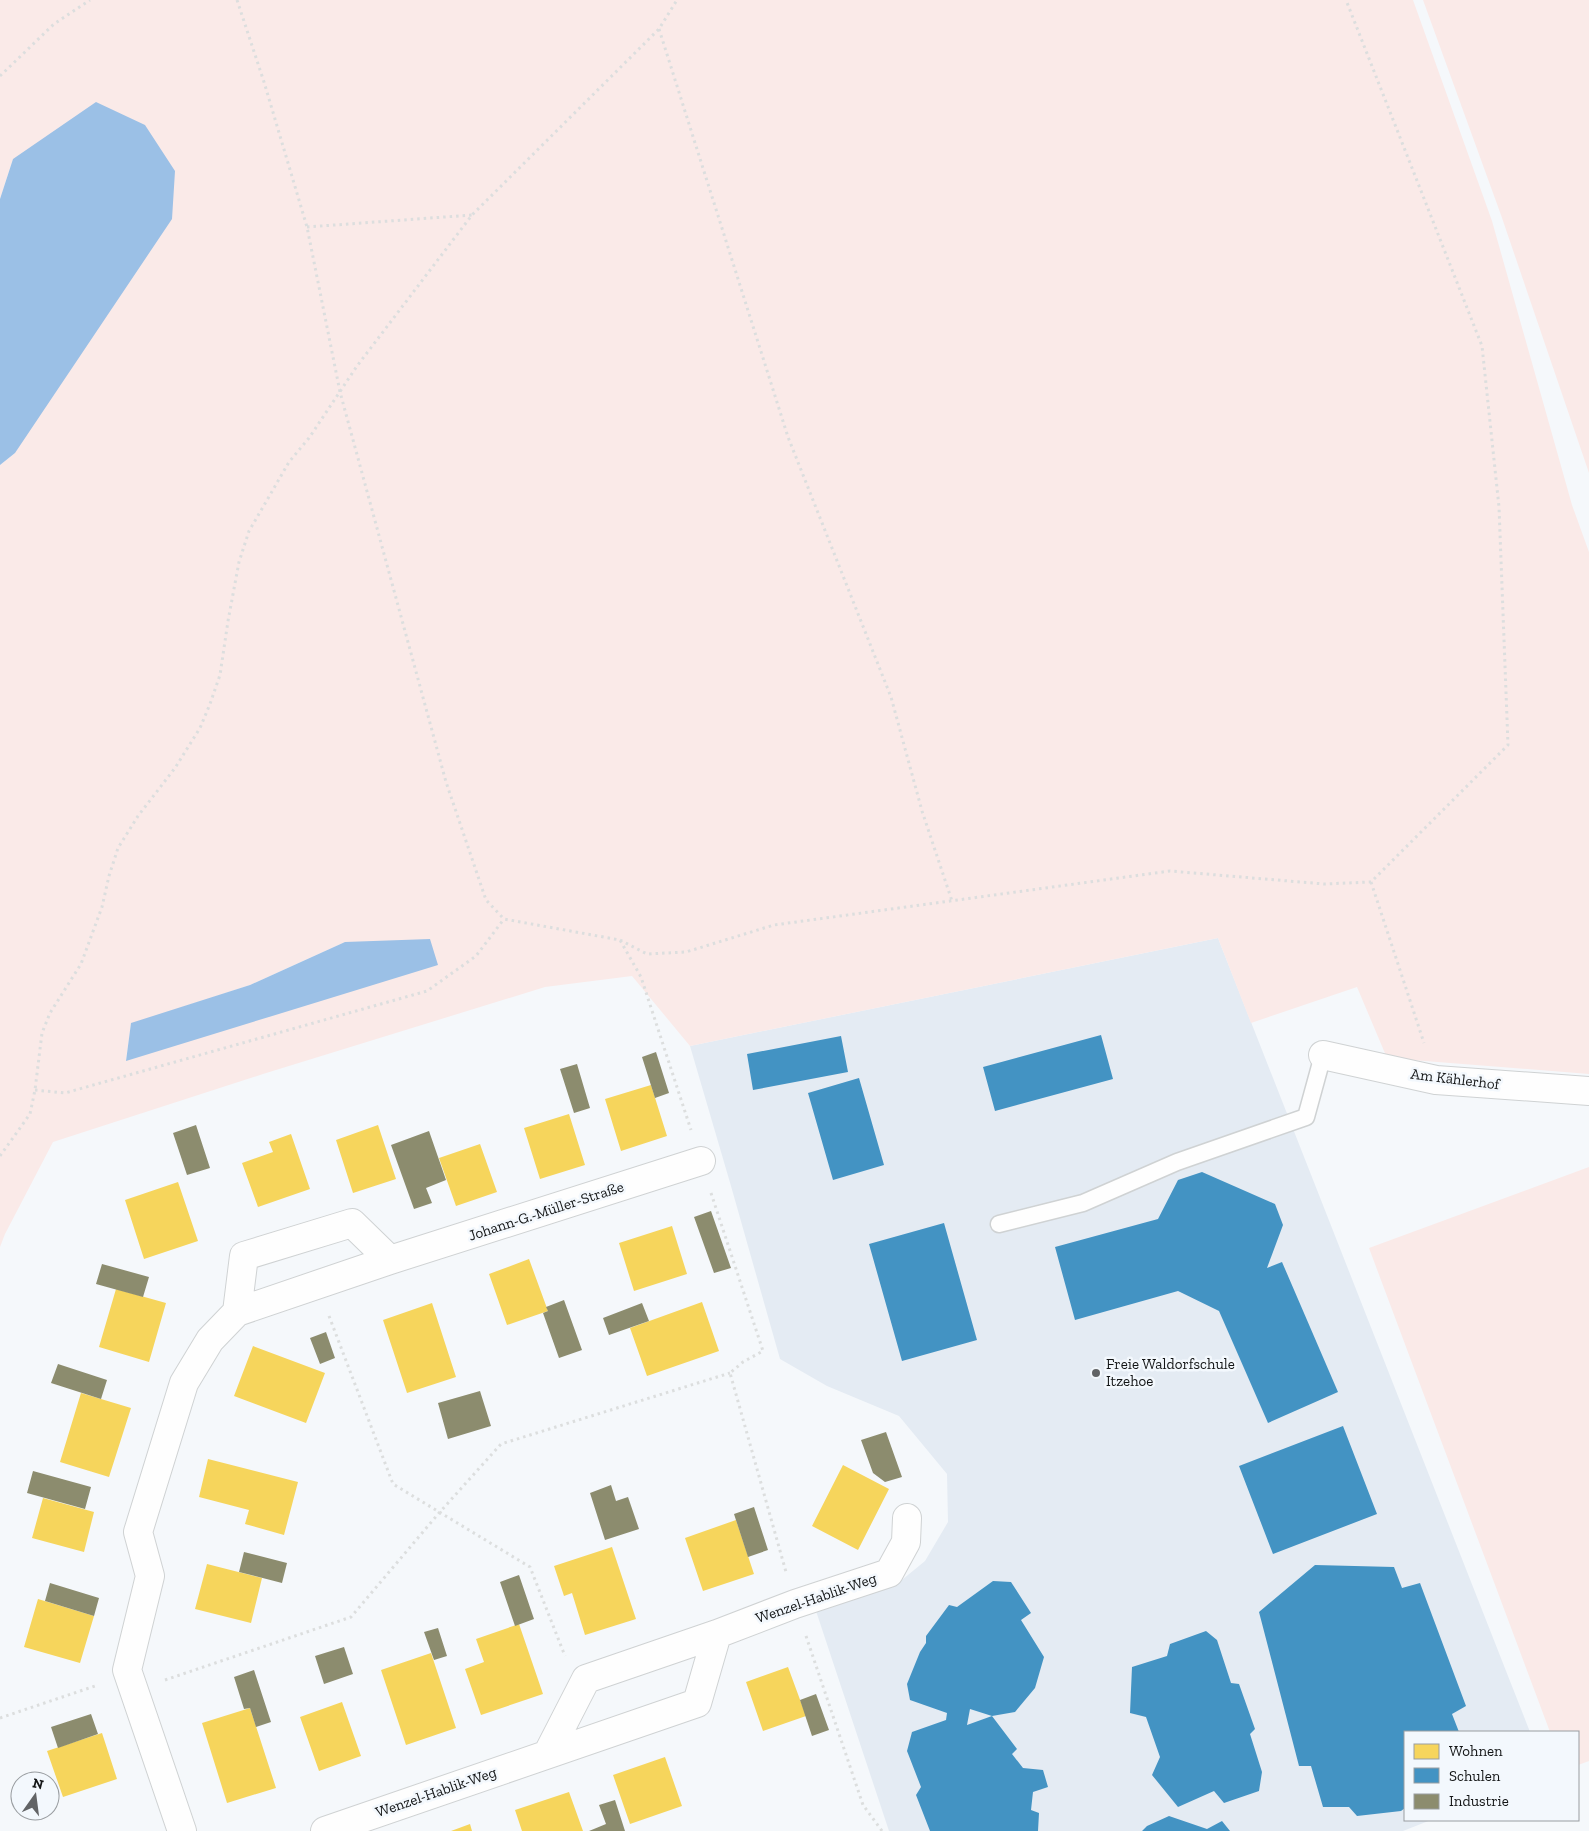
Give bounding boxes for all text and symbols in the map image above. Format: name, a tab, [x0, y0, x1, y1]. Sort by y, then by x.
street label: Am Kählerhof	[1409, 1065, 1502, 1094]
street label: Johann-G.-Müller-Straße	[466, 1177, 626, 1245]
place label: Freie Waldorfschule Itzehoe	[1106, 1355, 1235, 1390]
marker: Freie Waldorfschule Itzehoe	[1090, 1367, 1102, 1379]
street label: Wenzel-Hablik-Weg	[753, 1569, 879, 1627]
legend	[1404, 1731, 1579, 1821]
text: Wohnen	[1449, 1742, 1503, 1760]
street label: Wenzel-Hablik-Weg	[373, 1763, 499, 1821]
text: Schulen	[1449, 1767, 1501, 1785]
north arrow	[10, 1771, 60, 1821]
text: N	[31, 1774, 46, 1793]
text: Industrie	[1449, 1792, 1509, 1810]

